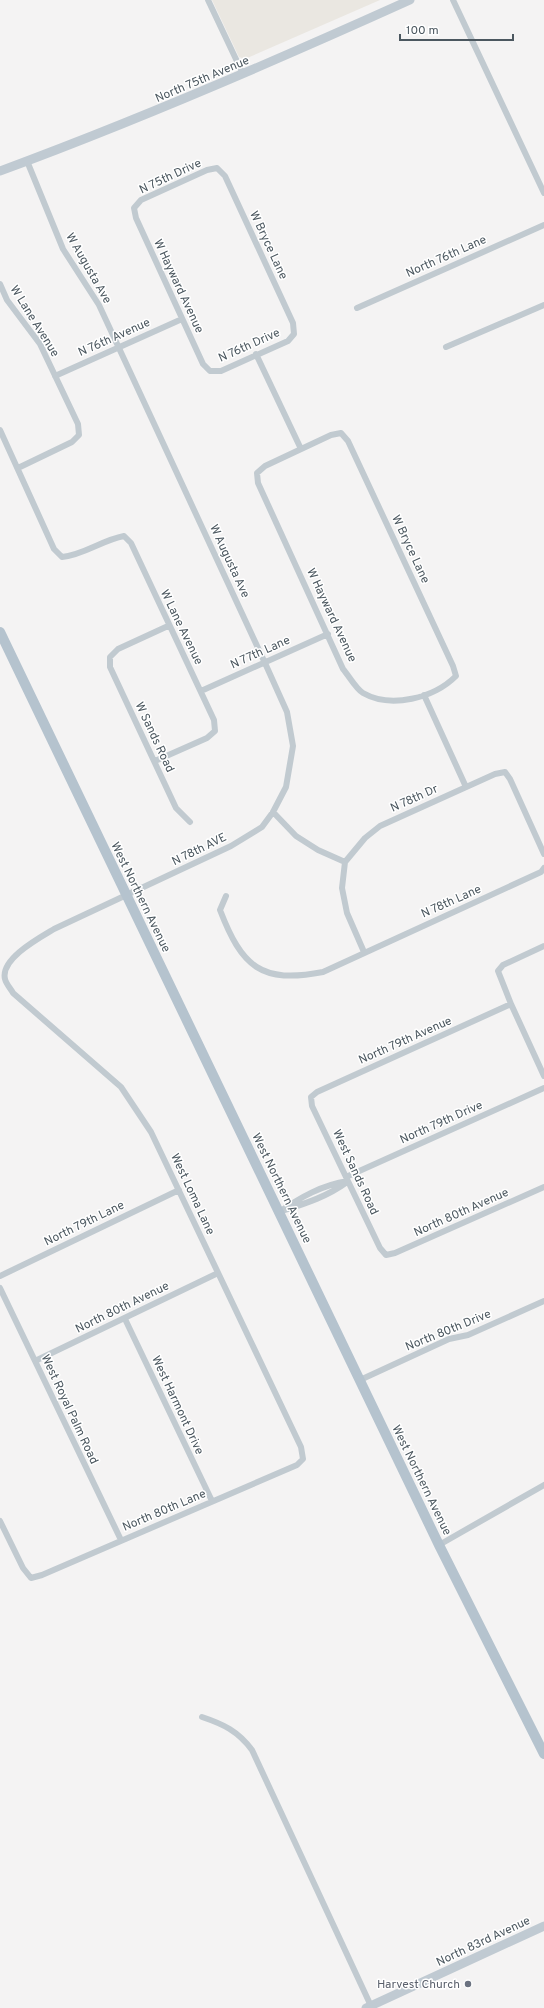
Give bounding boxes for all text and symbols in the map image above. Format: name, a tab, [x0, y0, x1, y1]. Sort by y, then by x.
scale bar	[400, 16, 513, 42]
text: 100 m	[406, 23, 439, 39]
street label: North 75th Avenue	[153, 53, 252, 107]
street label: N 75th Drive	[137, 156, 204, 198]
street label: W Bryce Lane	[245, 209, 291, 282]
street label: W Augusta Ave	[61, 230, 115, 307]
street label: North 76th Lane	[404, 232, 489, 282]
street label: W Hayward Avenue	[149, 237, 207, 336]
street label: W Lane Avenue	[6, 283, 63, 360]
street label: N 76th Avenue	[76, 315, 153, 361]
street label: N 76th Drive	[216, 325, 283, 367]
street label: W Bryce Lane	[387, 513, 433, 586]
street label: W Augusta Ave	[205, 522, 253, 601]
street label: W Hayward Avenue	[302, 566, 360, 665]
street label: W Lane Avenue	[156, 587, 206, 668]
street label: N 77th Lane	[228, 633, 293, 673]
street label: W Sands Road	[131, 699, 177, 775]
street label: N 78th Dr	[388, 781, 441, 817]
street label: N 78th AVE	[169, 830, 230, 870]
street label: West Northern Avenue	[106, 840, 174, 955]
street label: N 78th Lane	[419, 882, 484, 922]
street label: North 79th Avenue	[356, 1013, 454, 1069]
street label: North 79th Drive	[397, 1097, 485, 1148]
street label: West Sands Road	[328, 1127, 382, 1218]
street label: West Northern Avenue	[247, 1131, 315, 1246]
street label: West Loma Lane	[166, 1151, 218, 1238]
street label: North 80th Avenue	[411, 1185, 511, 1241]
street label: North 79th Lane	[42, 1198, 127, 1250]
street label: North 80th Avenue	[73, 1278, 172, 1338]
street label: North 80th Drive	[403, 1306, 494, 1355]
street label: West Royal Palm Road	[37, 1352, 102, 1467]
street label: West Harmont Drive	[147, 1353, 207, 1458]
street label: West Northern Avenue	[387, 1423, 455, 1538]
street label: North 80th Lane	[120, 1486, 209, 1536]
street label: North 83rd Avenue	[434, 1913, 533, 1971]
place label: Harvest Church	[377, 1977, 460, 1993]
marker: Harvest Church	[463, 1979, 473, 1989]

